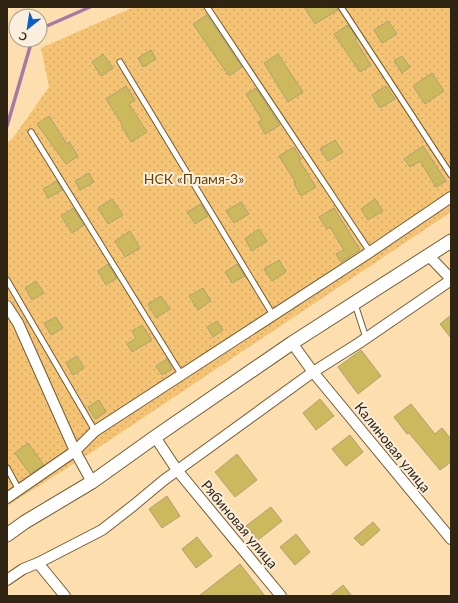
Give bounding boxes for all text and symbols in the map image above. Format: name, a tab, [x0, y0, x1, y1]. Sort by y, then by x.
north arrow	[8, 8, 48, 48]
text: С	[16, 29, 29, 45]
park label: НСК «Пламя-3»	[144, 170, 244, 187]
street label: Калиновая улица	[351, 399, 435, 495]
street label: Рябиновая улица	[198, 477, 282, 571]

